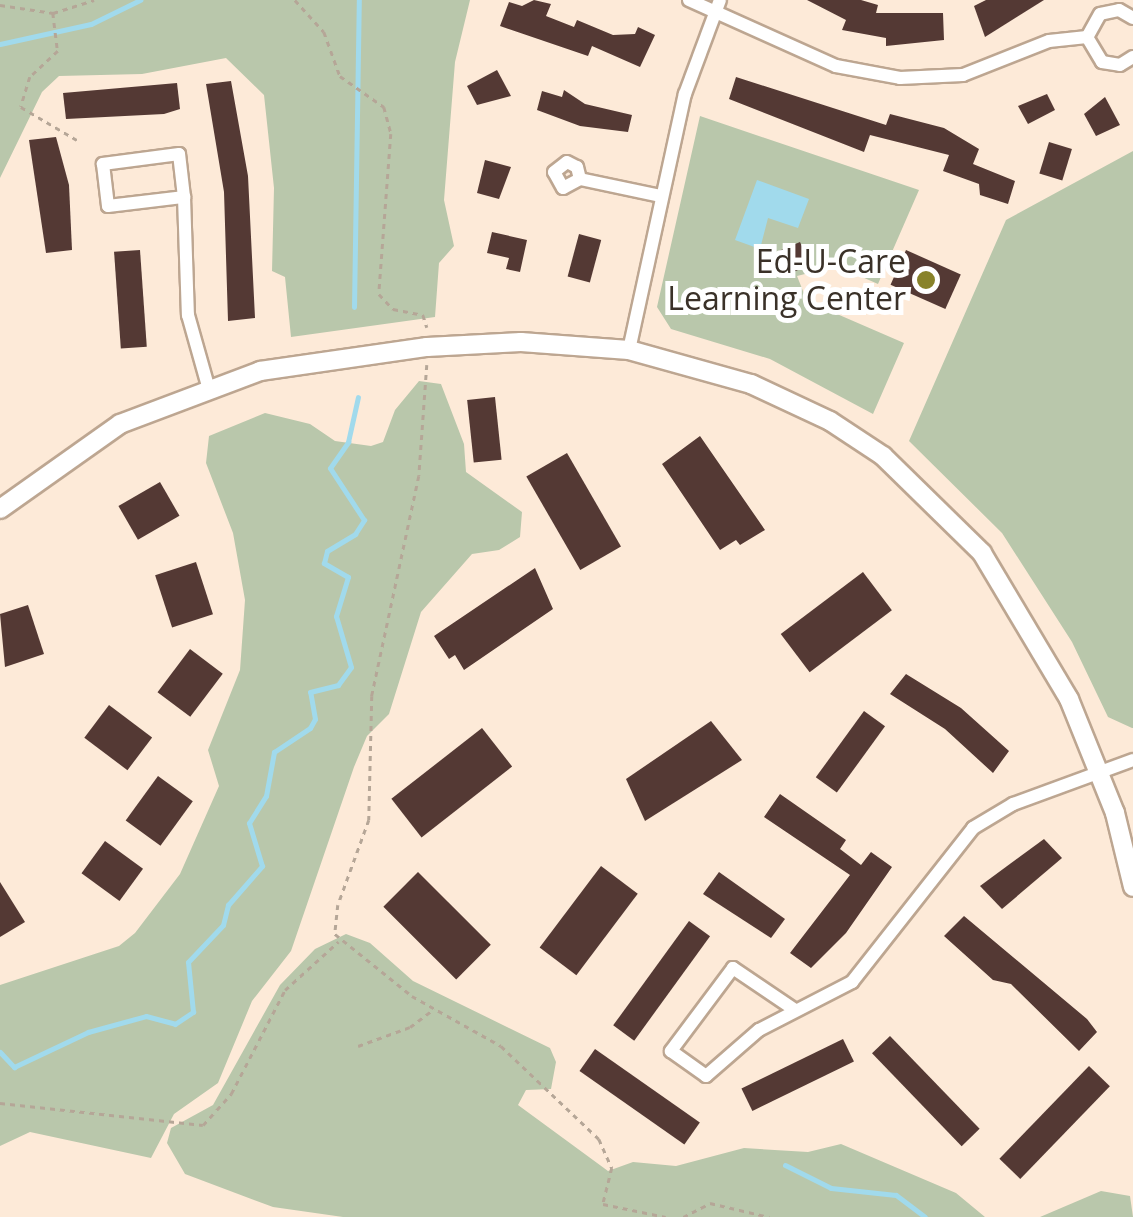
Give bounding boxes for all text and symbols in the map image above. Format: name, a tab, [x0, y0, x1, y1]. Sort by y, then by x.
place label: Ed-U-Care Learning Center	[667, 243, 906, 318]
marker: Ed-U-Care Learning Center	[915, 269, 937, 291]

